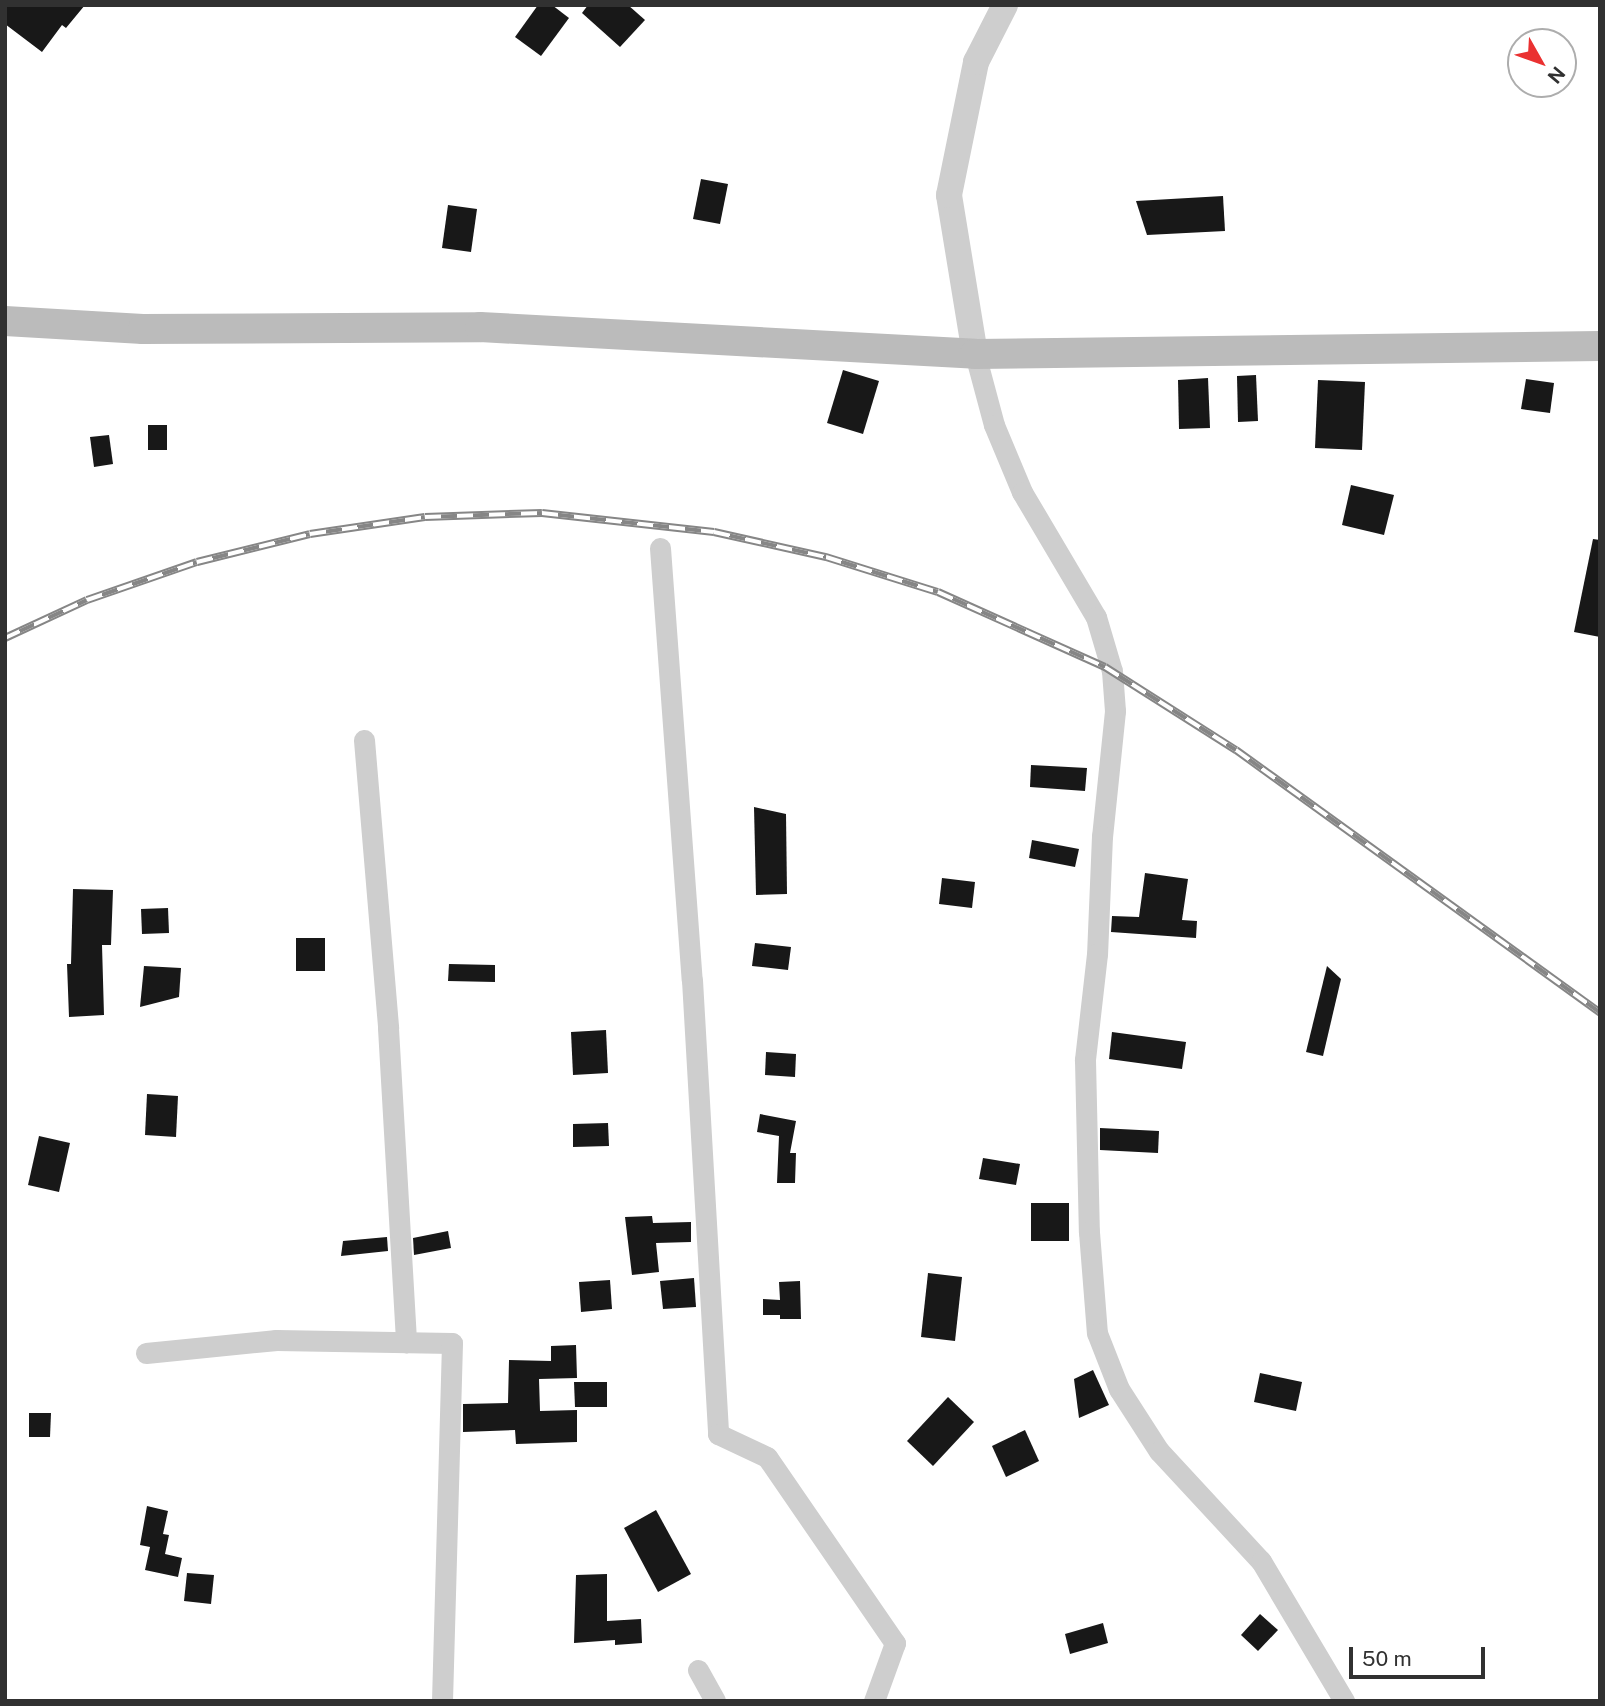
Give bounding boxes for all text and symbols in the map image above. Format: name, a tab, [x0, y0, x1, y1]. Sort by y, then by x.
north arrow	[1507, 28, 1577, 98]
text: N	[1543, 62, 1570, 88]
scale bar	[1353, 1632, 1490, 1676]
text: 50 m	[1362, 1646, 1412, 1671]

